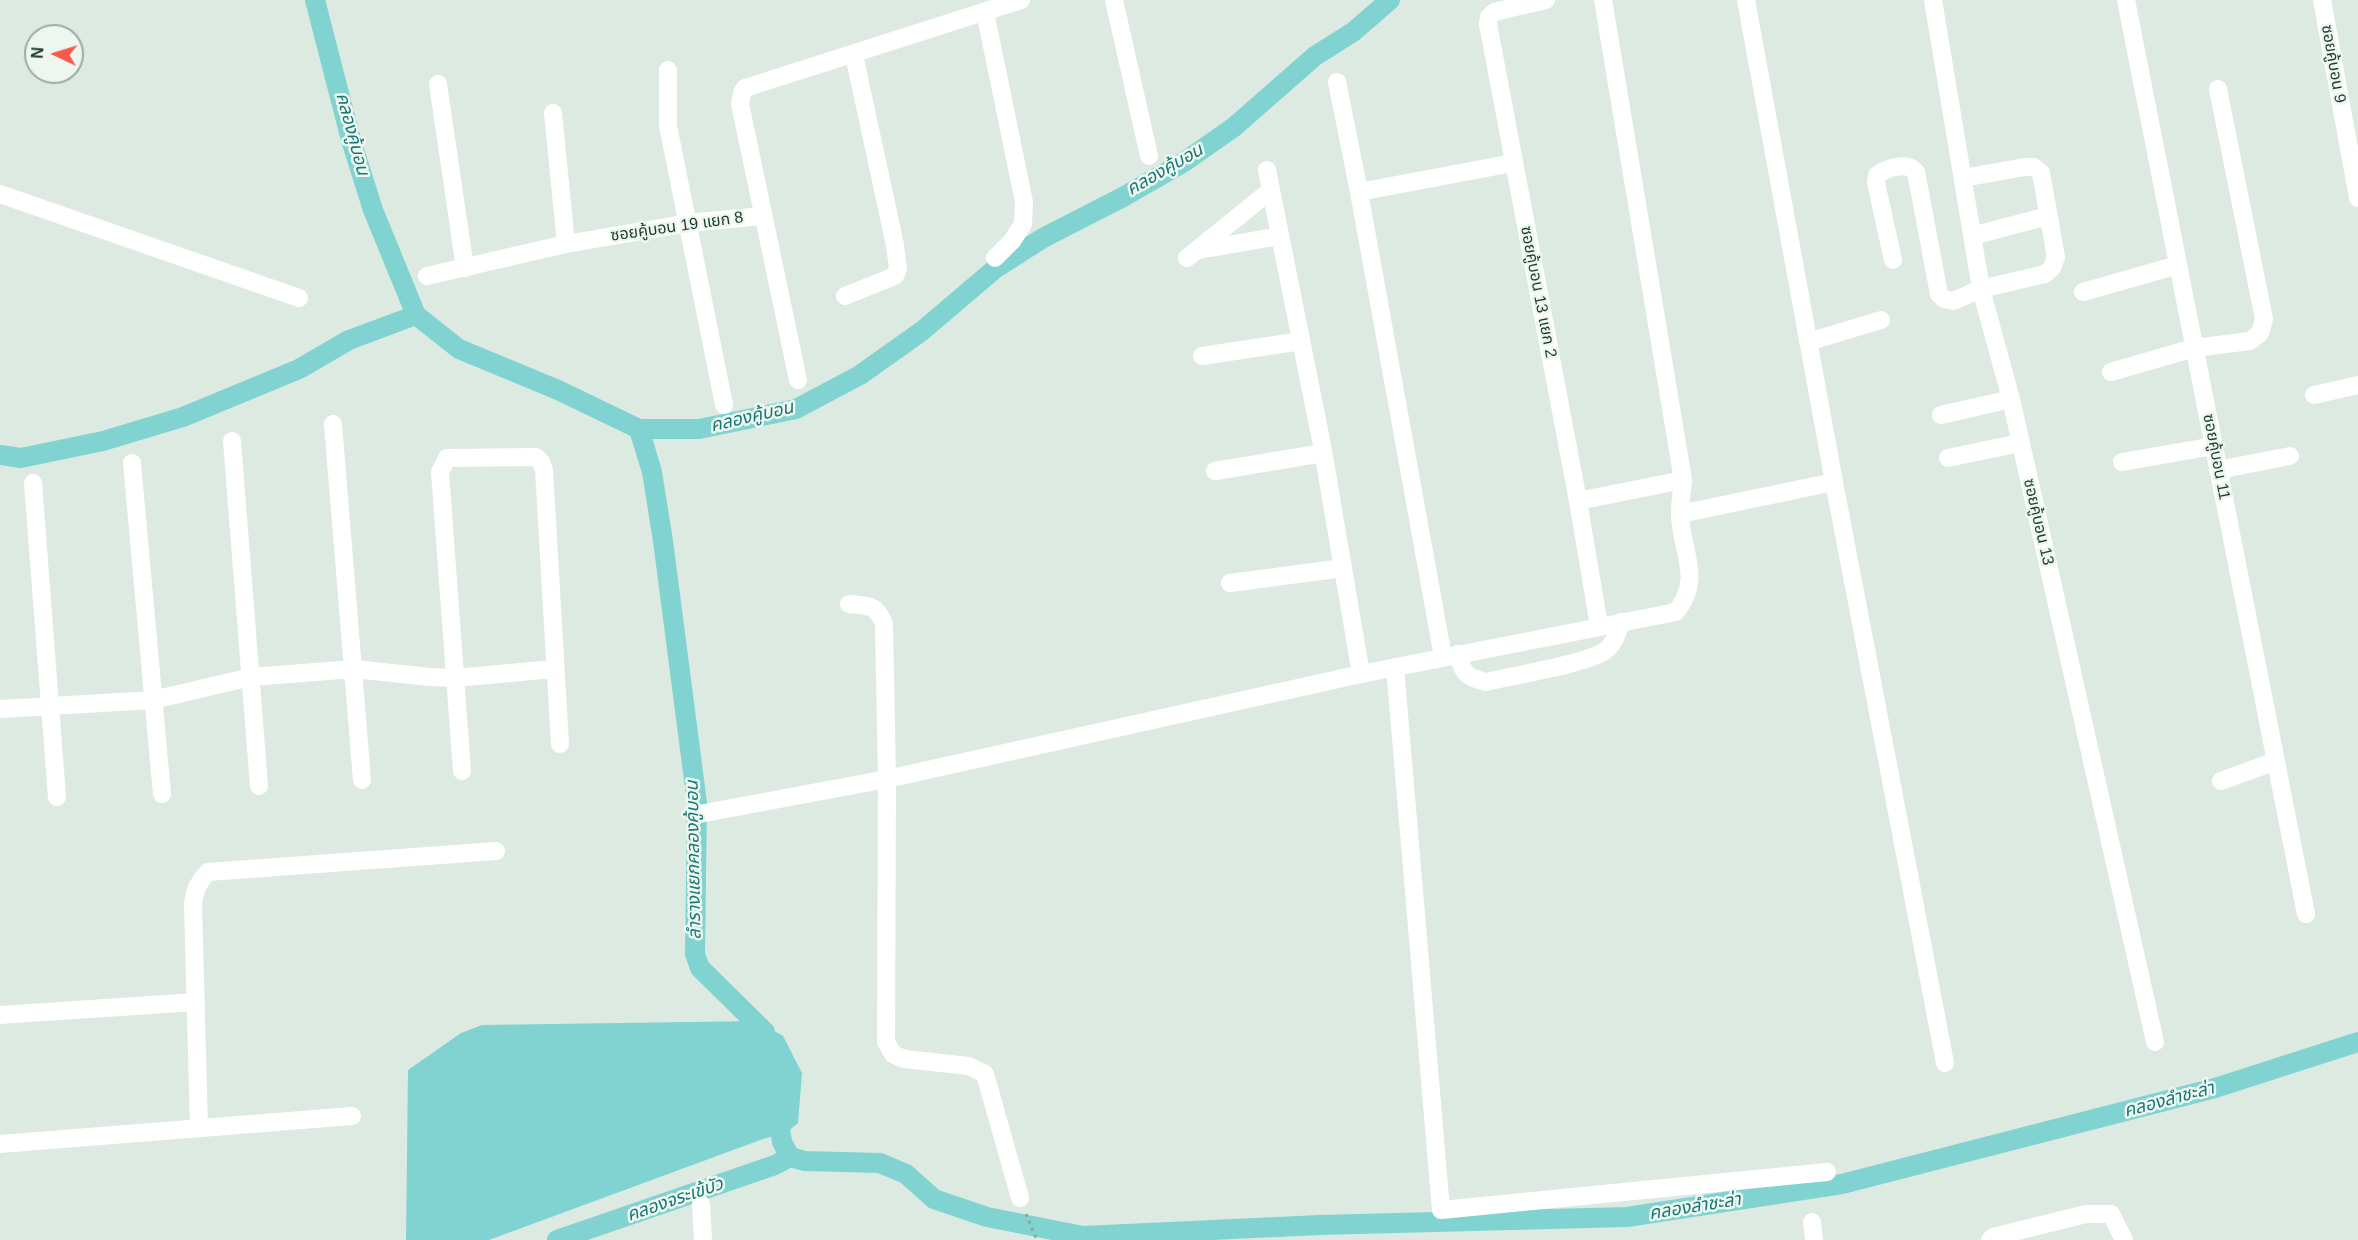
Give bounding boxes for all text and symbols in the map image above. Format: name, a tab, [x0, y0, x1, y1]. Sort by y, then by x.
street label: ซอยคู้บอน 9	[2317, 23, 2349, 105]
north arrow	[24, 24, 84, 84]
text: N	[29, 46, 46, 59]
water label: คลองคู้บอน	[331, 90, 373, 178]
water label: คลองคู้บอน	[1123, 139, 1207, 201]
street label: ซอยคู้บอน 19 แยก 8	[609, 208, 745, 246]
street label: ซอยคู้บอน 13 แยก 2	[1516, 224, 1560, 360]
water label: คลองคู้บอน	[708, 397, 796, 437]
street label: ซอยคู้บอน 11	[2198, 412, 2234, 502]
street label: ซอยคู้บอน 13	[2019, 477, 2057, 567]
water label: ลำรางแยกคลองคู้บอน	[682, 780, 706, 940]
water label: คลองลำชะล่า	[2122, 1078, 2216, 1122]
water label: คลองจระเข้บัว	[624, 1173, 726, 1227]
water label: คลองลำชะล่า	[1648, 1189, 1742, 1225]

